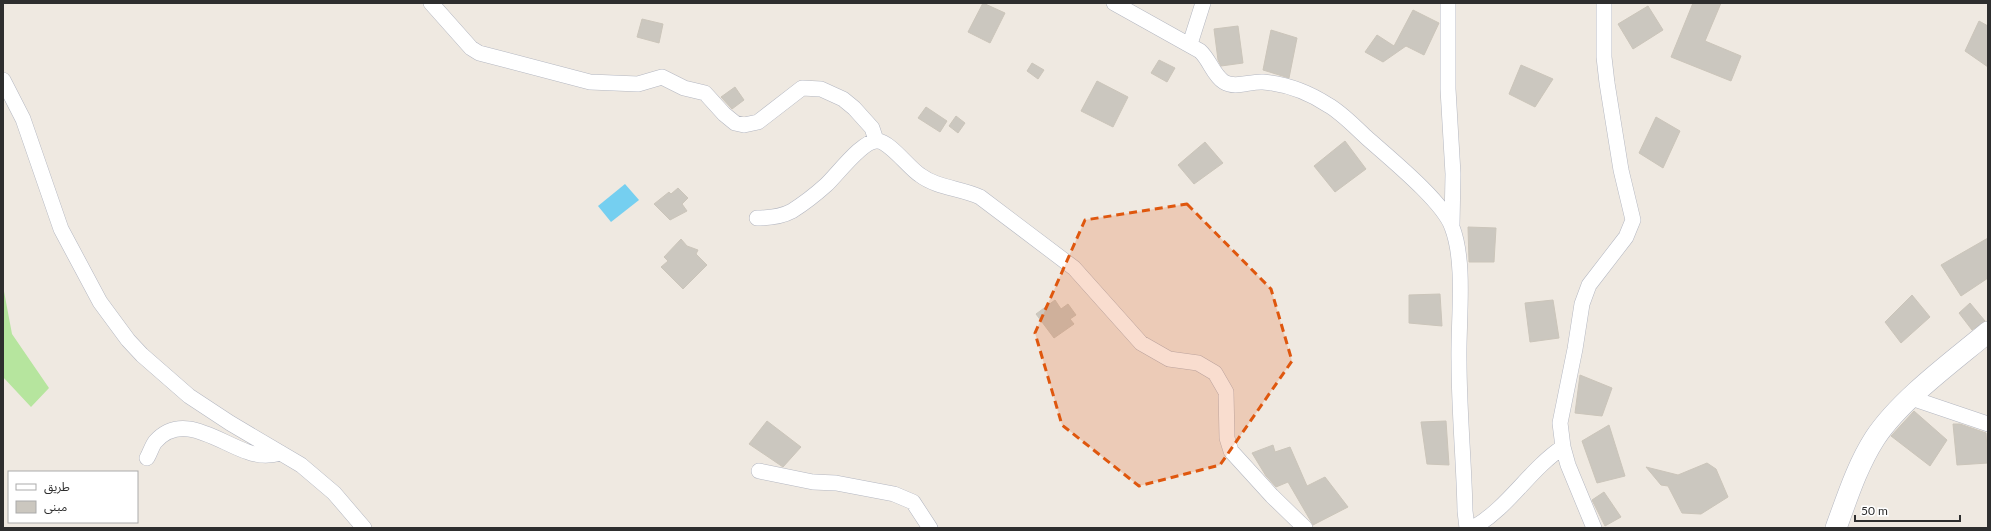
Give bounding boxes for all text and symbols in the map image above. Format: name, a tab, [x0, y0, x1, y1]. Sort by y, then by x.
legend	[8, 471, 138, 523]
text: طريق	[44, 479, 70, 495]
scale bar	[1855, 497, 1960, 523]
text: مبنى	[44, 499, 67, 514]
text: 50 m	[1861, 503, 1888, 518]

